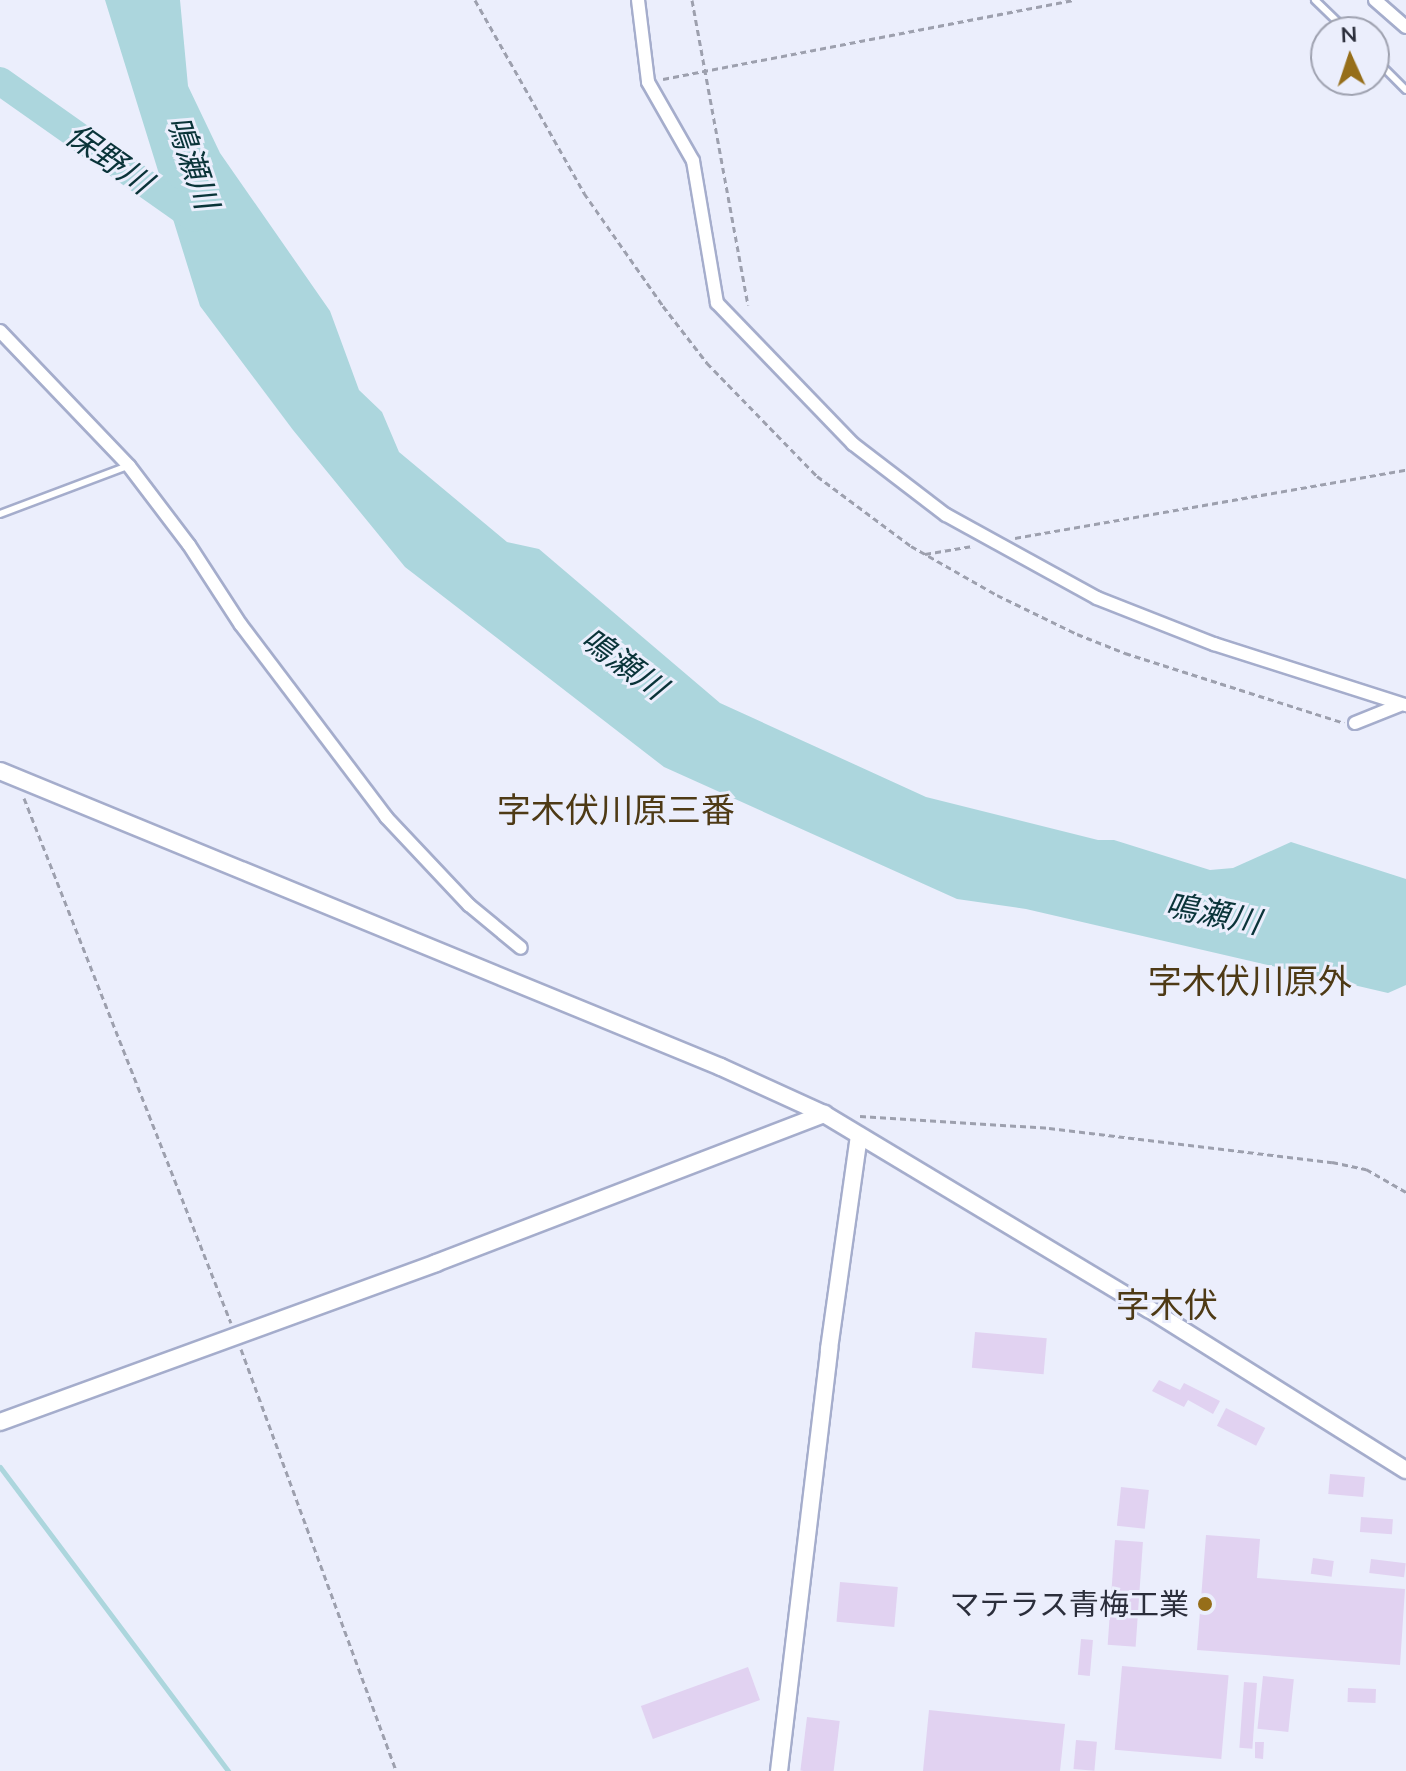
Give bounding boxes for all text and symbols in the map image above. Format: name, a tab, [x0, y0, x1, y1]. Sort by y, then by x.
north arrow	[1310, 16, 1390, 96]
text: N	[1340, 20, 1358, 48]
water label: 鳴瀬川	[159, 110, 227, 214]
water label: 保野川	[59, 115, 159, 201]
water label: 鳴瀬川	[574, 619, 674, 707]
district label: 字木伏川原三番	[497, 790, 735, 830]
water label: 鳴瀬川	[1162, 885, 1264, 941]
district label: 字木伏川原外	[1148, 961, 1352, 1001]
district label: 字木伏	[1116, 1285, 1218, 1325]
place label: マテラス青梅工業	[949, 1586, 1189, 1622]
marker: マテラス青梅工業	[1196, 1595, 1214, 1613]

